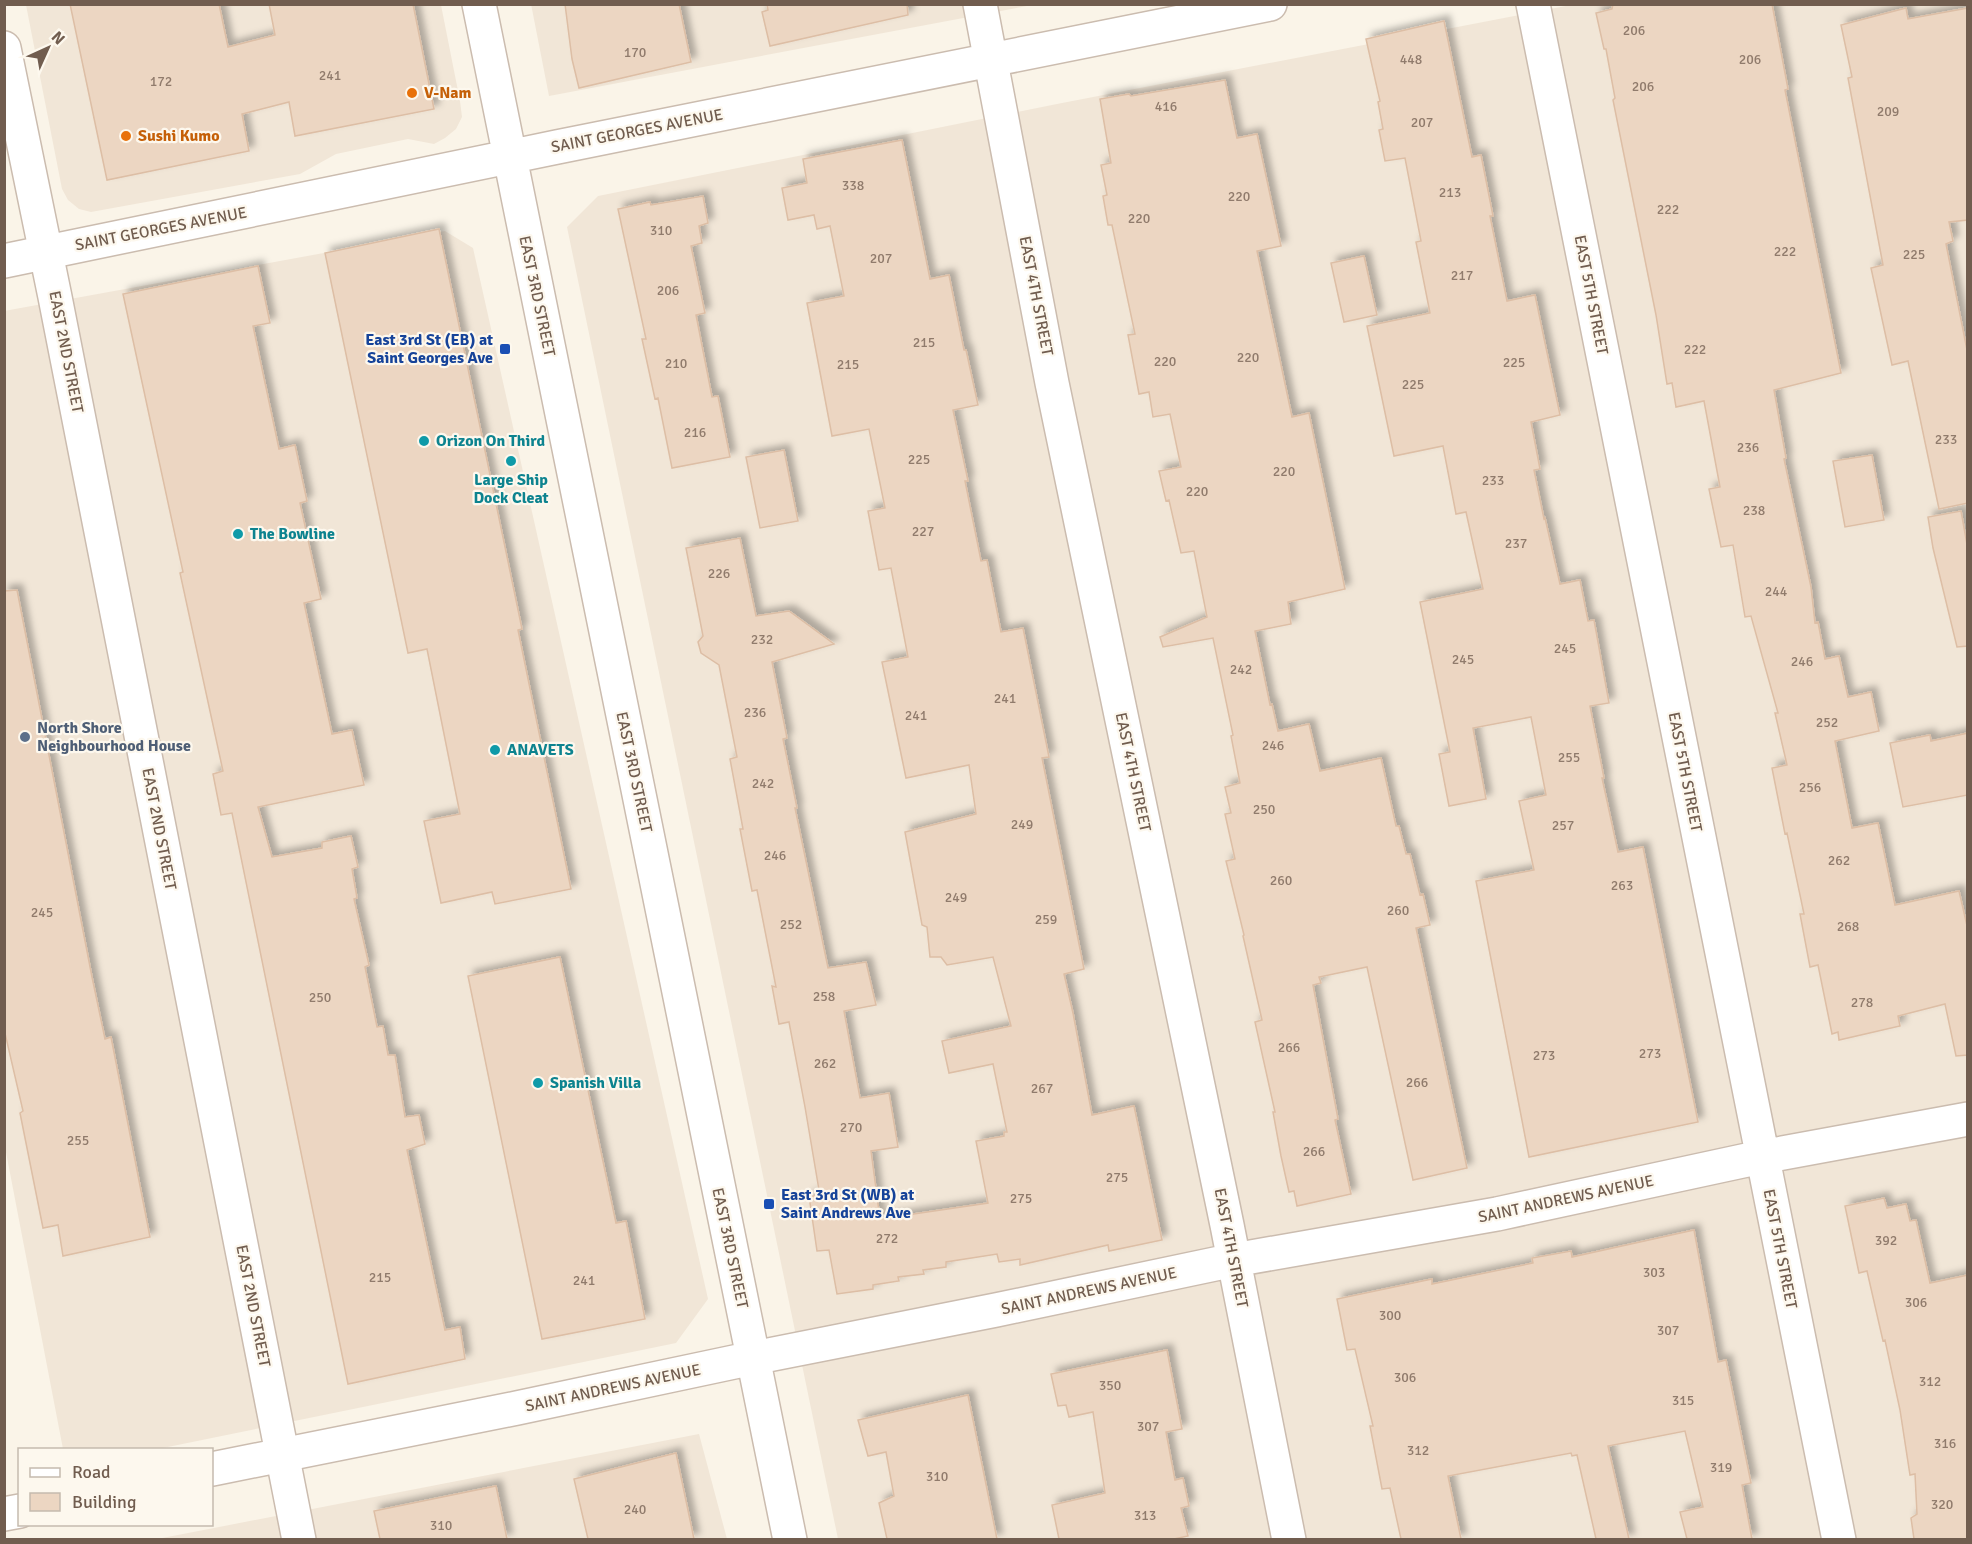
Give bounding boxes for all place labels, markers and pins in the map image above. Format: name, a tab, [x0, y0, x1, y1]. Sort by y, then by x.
place label: V-Nam	[424, 83, 472, 103]
marker: V-Nam	[405, 86, 419, 100]
place label: Sushi Kumo	[138, 126, 220, 146]
marker: Sushi Kumo	[119, 129, 133, 143]
place label: East 3rd St (EB) at Saint Georges Ave	[365, 330, 493, 368]
marker: East 3rd St (EB) at Saint Georges Ave	[498, 342, 512, 356]
place label: Orizon On Third	[436, 431, 545, 451]
marker: Orizon On Third	[417, 434, 431, 448]
marker: Large Ship Dock Cleat	[504, 454, 518, 468]
place label: Large Ship Dock Cleat	[473, 470, 549, 508]
place label: The Bowline	[250, 524, 335, 544]
marker: The Bowline	[231, 527, 245, 541]
place label: North Shore Neighbourhood House	[37, 718, 191, 756]
marker: North Shore Neighbourhood House	[18, 730, 32, 744]
place label: ANAVETS	[507, 740, 574, 760]
marker: ANAVETS	[488, 743, 502, 757]
place label: Spanish Villa	[550, 1073, 641, 1093]
marker: Spanish Villa	[531, 1076, 545, 1090]
place label: East 3rd St (WB) at Saint Andrews Ave	[781, 1185, 914, 1223]
marker: East 3rd St (WB) at Saint Andrews Ave	[762, 1197, 776, 1211]

